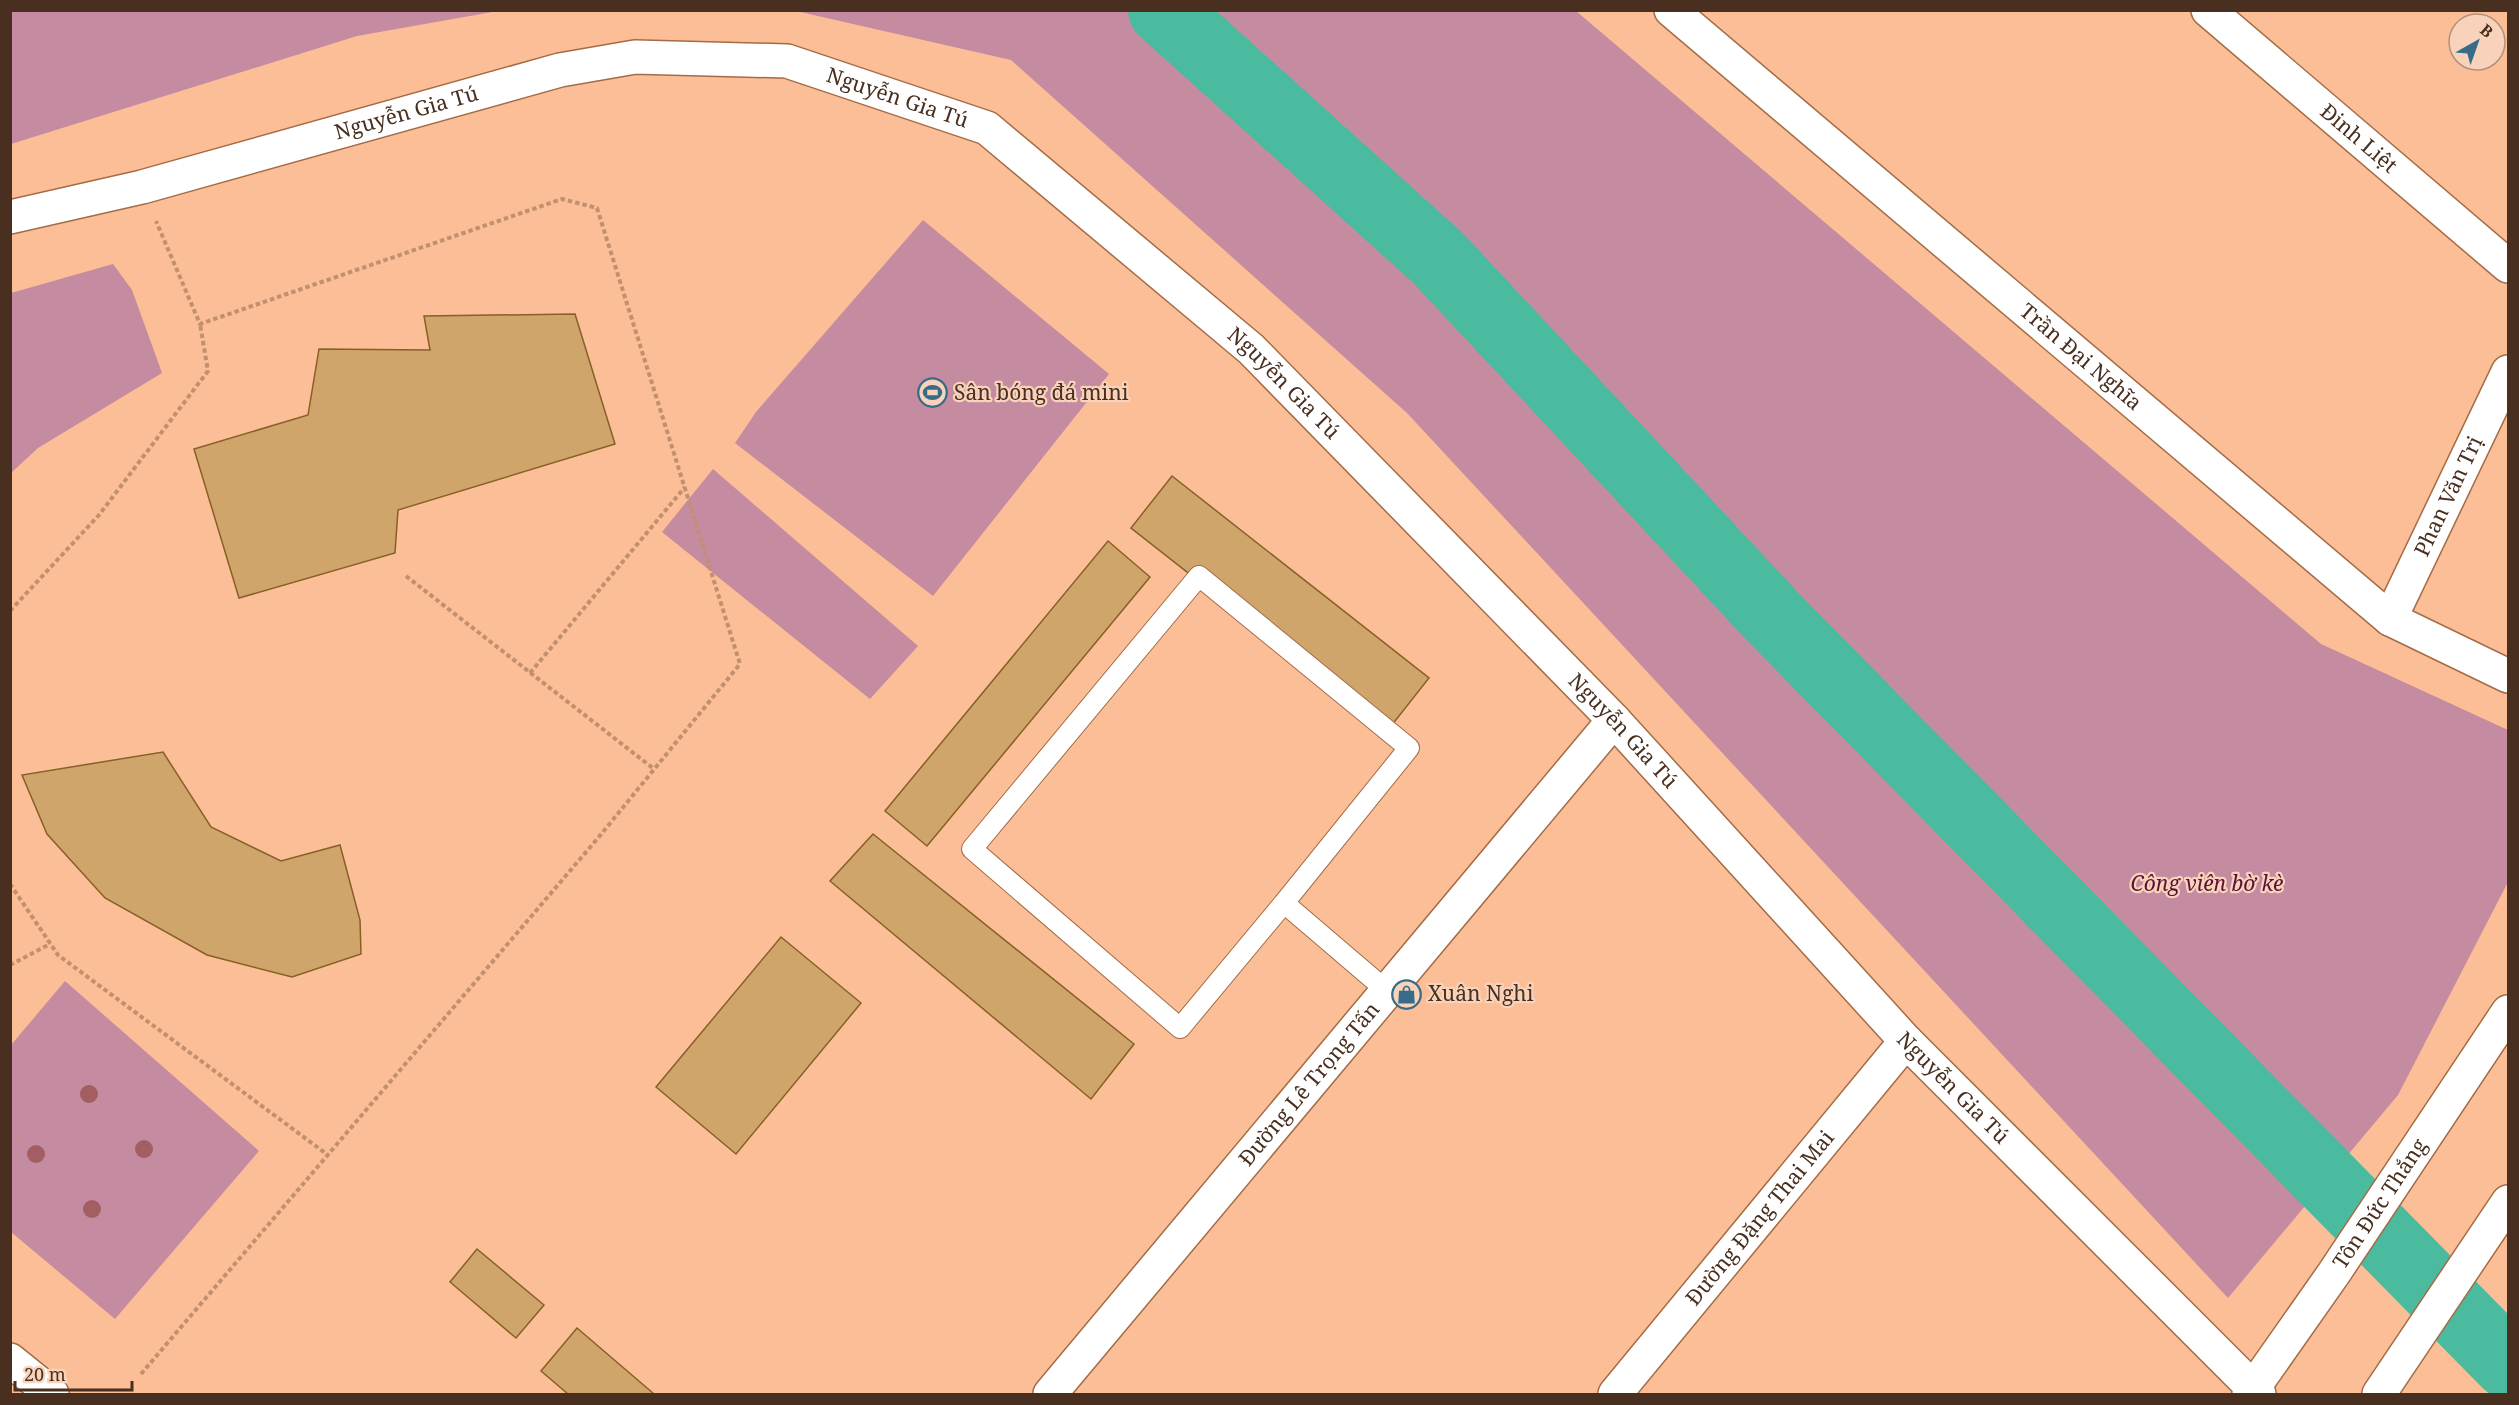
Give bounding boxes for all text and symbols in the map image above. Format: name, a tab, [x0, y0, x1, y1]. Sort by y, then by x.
north arrow	[2447, 12, 2507, 72]
text: B	[2475, 19, 2498, 43]
street label: Nguyễn Gia Tú	[823, 60, 972, 134]
street label: Nguyễn Gia Tú	[331, 79, 481, 145]
street label: Đinh Liệt	[2315, 97, 2404, 179]
street label: Trần Đại Nghĩa	[2014, 297, 2148, 416]
street label: Nguyễn Gia Tú	[1222, 320, 1346, 445]
sports icon: Sân bóng đá mini	[917, 377, 949, 409]
place label: Sân bóng đá mini	[954, 378, 1129, 406]
street label: Phan Văn Trị	[2407, 431, 2489, 561]
street label: Nguyễn Gia Tú	[1563, 667, 1684, 794]
park label: Công viên bờ kè	[2131, 869, 2283, 897]
shop icon: Xuân Nghi	[1391, 978, 1423, 1010]
place label: Xuân Nghi	[1428, 979, 1534, 1007]
street label: Đường Lê Trọng Tấn	[1232, 996, 1385, 1171]
street label: Nguyễn Gia Tú	[1891, 1025, 2016, 1149]
street label: Đường Đặng Thai Mai	[1679, 1124, 1840, 1311]
street label: Tôn Đức Thắng	[2326, 1132, 2433, 1274]
scale bar	[15, 1354, 132, 1392]
text: 20 m	[24, 1362, 66, 1386]

